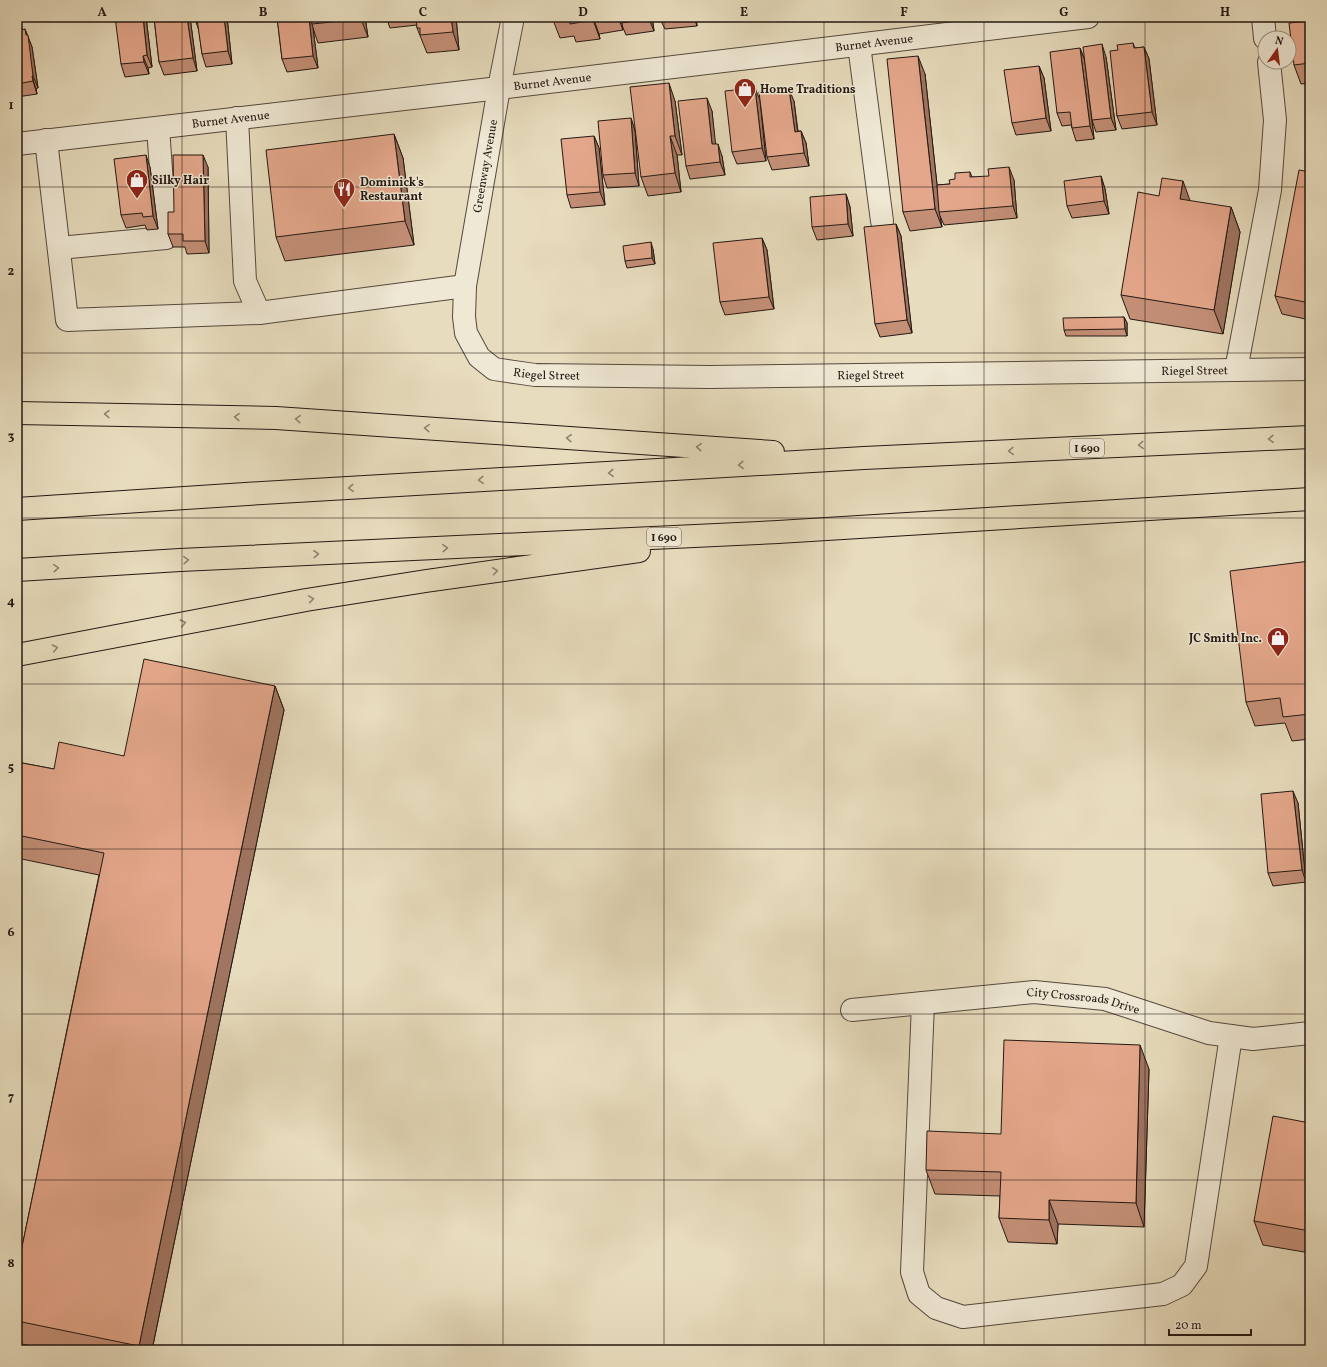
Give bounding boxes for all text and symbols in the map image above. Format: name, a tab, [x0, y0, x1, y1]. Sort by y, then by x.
text: A	[97, 4, 107, 22]
text: B	[259, 4, 268, 22]
text: C	[419, 4, 427, 22]
text: D	[578, 4, 588, 22]
text: E	[740, 4, 748, 22]
text: F	[900, 4, 908, 22]
text: G	[1059, 4, 1069, 22]
text: H	[1220, 4, 1230, 22]
north arrow	[1257, 30, 1297, 70]
street label: Burnet Avenue	[834, 31, 914, 56]
text: N	[1273, 34, 1285, 50]
street label: Burnet Avenue	[513, 70, 593, 95]
shop icon: Home Traditions	[732, 76, 758, 109]
place label: Home Traditions	[760, 82, 856, 98]
text: 1	[8, 97, 14, 115]
street label: Burnet Avenue	[191, 108, 271, 133]
street label: Greenway Avenue	[470, 118, 502, 214]
shop icon: Silky Hair	[124, 167, 150, 200]
place label: Silky Hair	[152, 173, 209, 189]
place label: Dominick's Restaurant	[360, 175, 424, 205]
restaurant icon: Dominick's Restaurant	[331, 176, 357, 209]
text: 2	[8, 263, 15, 281]
street label: Riegel Street	[1161, 363, 1228, 380]
street label: Riegel Street	[512, 365, 580, 385]
street label: Riegel Street	[837, 367, 904, 384]
one-way arrow	[104, 410, 110, 419]
one-way arrow	[234, 413, 240, 421]
one-way arrow	[295, 415, 301, 424]
one-way arrow	[424, 424, 430, 432]
text: 3	[8, 428, 15, 446]
one-way arrow	[566, 433, 572, 442]
one-way arrow	[1268, 435, 1274, 443]
road number: I 690	[1070, 439, 1104, 457]
one-way arrow	[1138, 441, 1144, 449]
one-way arrow	[696, 442, 702, 451]
one-way arrow	[1008, 447, 1014, 456]
one-way arrow	[738, 461, 744, 470]
one-way arrow	[608, 468, 614, 477]
one-way arrow	[478, 476, 484, 485]
one-way arrow	[348, 483, 354, 492]
road number: I 690	[647, 528, 681, 546]
one-way arrow	[442, 543, 448, 552]
one-way arrow	[313, 549, 319, 558]
one-way arrow	[183, 555, 189, 564]
one-way arrow	[53, 564, 59, 572]
one-way arrow	[492, 567, 498, 576]
text: 4	[7, 593, 15, 611]
one-way arrow	[308, 595, 314, 604]
one-way arrow	[180, 620, 186, 628]
shop icon: JC Smith Inc.	[1265, 625, 1291, 658]
place label: JC Smith Inc.	[1188, 631, 1262, 647]
one-way arrow	[52, 644, 58, 652]
text: 5	[8, 759, 14, 777]
text: 6	[7, 924, 15, 942]
street label: City Crossroads Drive	[1026, 985, 1142, 1019]
text: 7	[8, 1089, 14, 1107]
text: 8	[7, 1255, 15, 1273]
scale bar	[1169, 1311, 1251, 1337]
text: 20 m	[1175, 1318, 1202, 1334]

